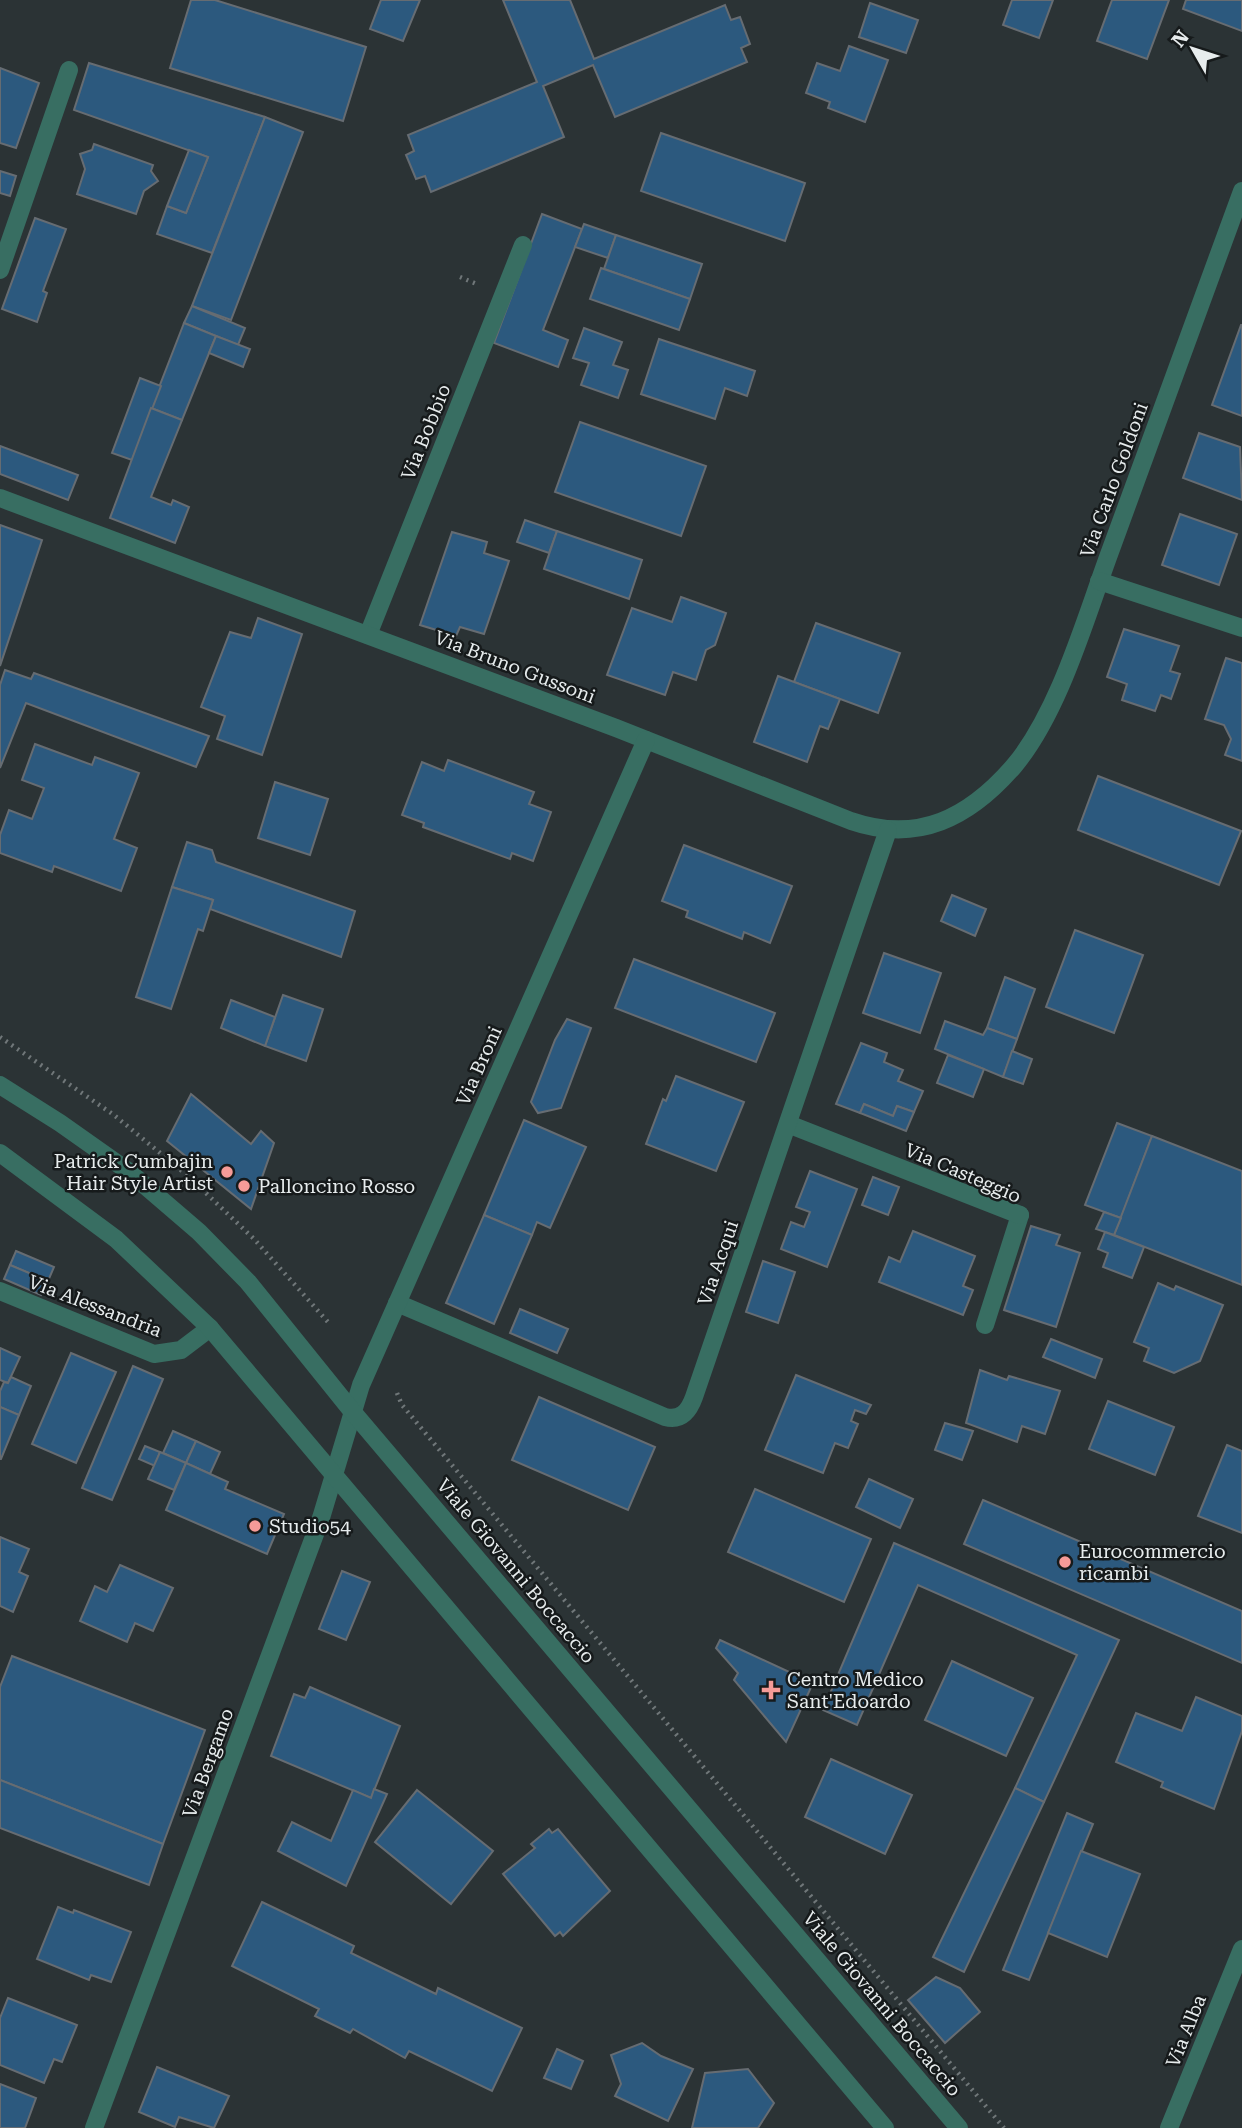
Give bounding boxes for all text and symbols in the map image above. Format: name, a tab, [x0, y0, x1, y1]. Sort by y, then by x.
north arrow	[1158, 14, 1228, 84]
text: N	[1167, 25, 1194, 52]
street label: Via Bobbio	[396, 381, 456, 483]
street label: Via Carlo Goldoni	[1075, 399, 1153, 561]
street label: Via Bruno Gussoni	[431, 626, 599, 708]
street label: Via Broni	[451, 1023, 507, 1109]
street label: Via Casteggio	[901, 1138, 1025, 1208]
place label: Patrick Cumbajin Hair Style Artist	[54, 1150, 213, 1195]
marker: Patrick Cumbajin Hair Style Artist	[219, 1164, 235, 1180]
place label: Palloncino Rosso	[258, 1175, 415, 1198]
marker: Palloncino Rosso	[236, 1178, 252, 1194]
street label: Via Acqui	[693, 1217, 743, 1309]
street label: Via Alessandria	[25, 1270, 166, 1342]
street label: Viale Giovanni Boccaccio	[432, 1474, 600, 1668]
place label: Studio54	[269, 1515, 351, 1538]
marker: Studio54	[247, 1518, 263, 1534]
place label: Eurocommercio ricambi	[1079, 1540, 1226, 1585]
marker: Eurocommercio ricambi	[1057, 1554, 1073, 1570]
place label: Centro Medico Sant'Edoardo	[787, 1668, 924, 1713]
marker: Centro Medico Sant'Edoardo	[761, 1680, 781, 1700]
street label: Via Bergamo	[178, 1705, 238, 1821]
street label: Viale Giovanni Boccaccio	[798, 1907, 966, 2101]
street label: Via Alba	[1161, 1991, 1211, 2071]

